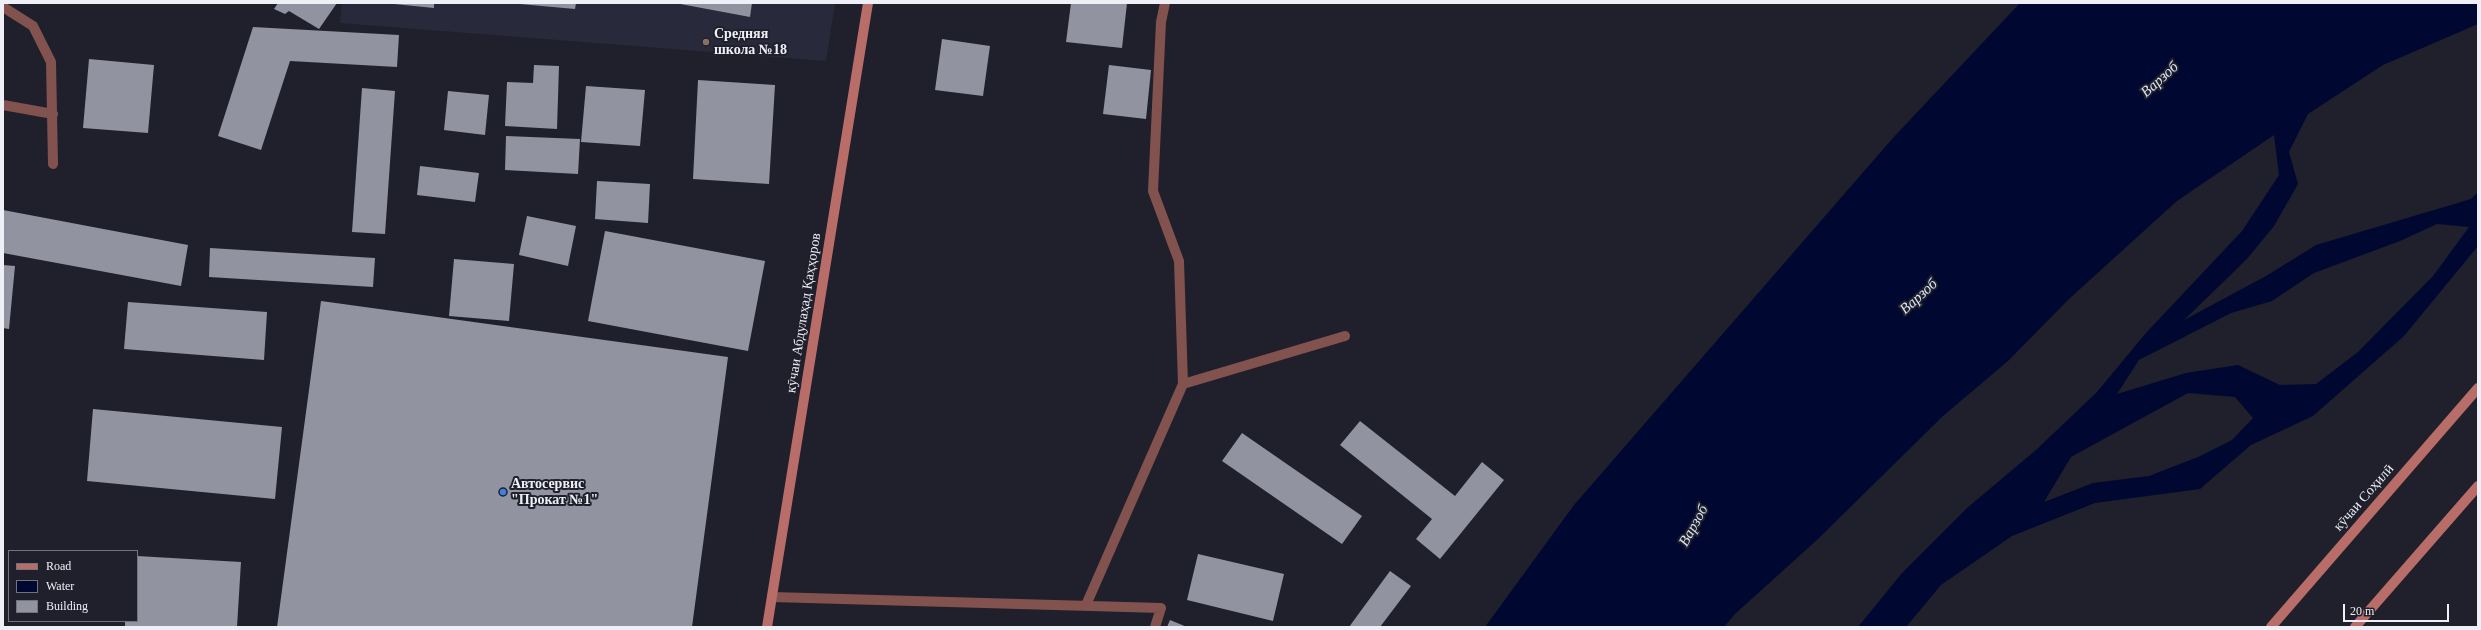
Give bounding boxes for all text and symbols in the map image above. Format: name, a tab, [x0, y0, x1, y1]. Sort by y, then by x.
place label: Средняя школа №18	[714, 26, 787, 58]
marker: Средняя школа №18	[701, 37, 711, 47]
water label: Варзоб	[2137, 58, 2183, 102]
street label: кӯчаи Абдулаҳад Қаҳҳоров	[783, 232, 825, 394]
water label: Варзоб	[1896, 275, 1942, 319]
street label: кӯчаи Соҳилӣ	[2330, 461, 2398, 535]
place label: Автосервис "Прокат №1"	[511, 476, 598, 508]
marker: Автосервис "Прокат №1"	[498, 487, 508, 497]
water label: Варзоб	[1675, 502, 1713, 550]
legend	[8, 550, 138, 622]
text: Road	[46, 559, 71, 573]
text: Water	[46, 579, 74, 593]
scale bar	[2345, 596, 2451, 622]
text: Building	[46, 599, 88, 613]
text: 20 m	[2350, 604, 2374, 618]

